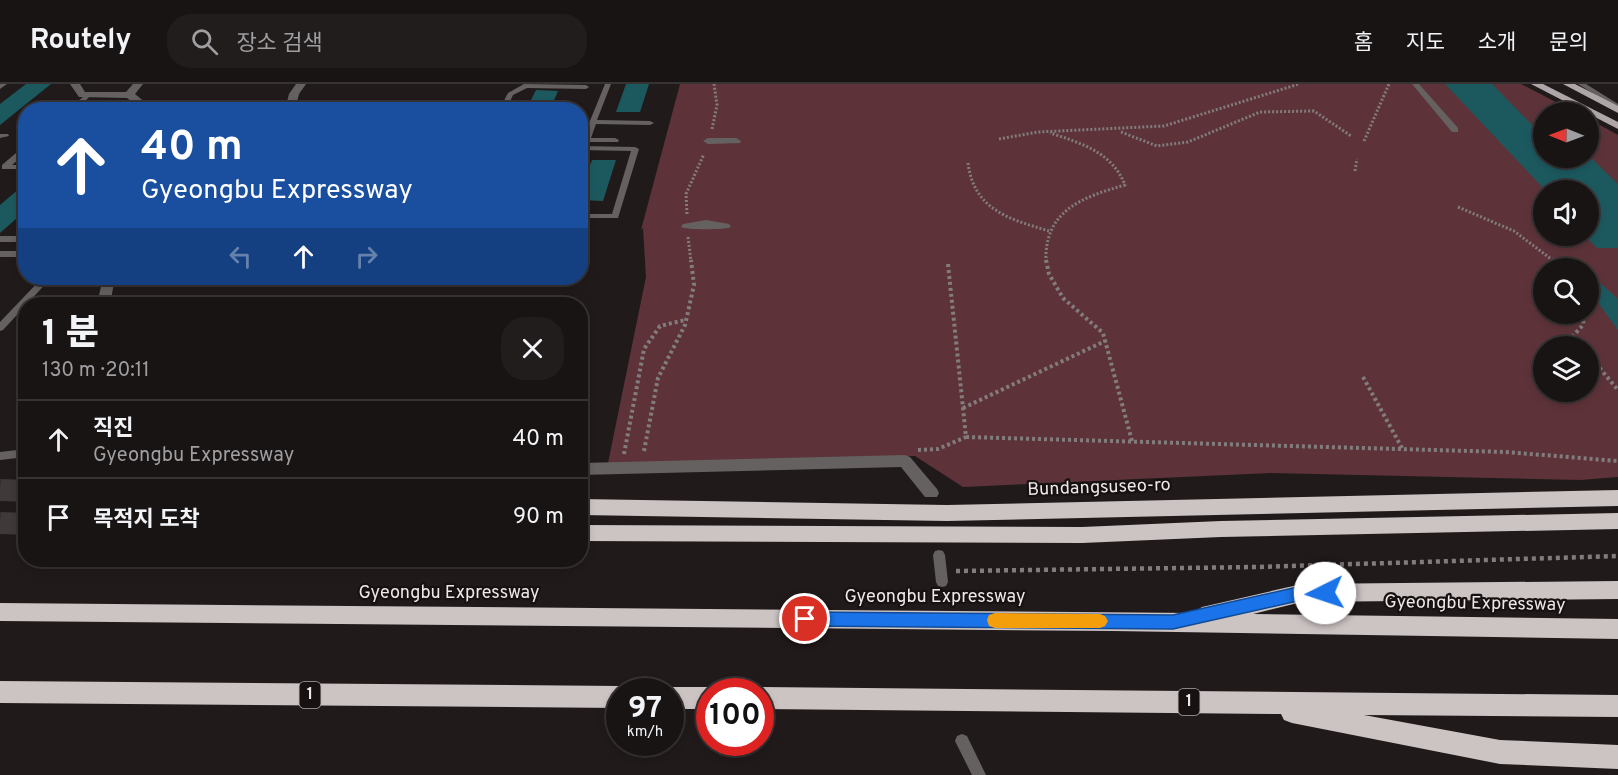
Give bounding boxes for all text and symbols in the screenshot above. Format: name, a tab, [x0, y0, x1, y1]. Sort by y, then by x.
search box	[167, 14, 587, 68]
text: Routely	[30, 23, 131, 59]
icon: search	[188, 25, 221, 58]
text: 홈	[1354, 30, 1373, 57]
text: 지도	[1406, 30, 1445, 57]
text: 소개	[1478, 30, 1516, 57]
text: 문의	[1549, 30, 1588, 57]
text: 장소 검색	[236, 31, 323, 58]
north arrow	[1533, 102, 1599, 168]
map controls	[1533, 102, 1599, 402]
text: 40 m	[141, 122, 243, 175]
icon: ahead	[42, 126, 120, 204]
text: Gyeongbu Expressway	[141, 174, 413, 208]
button: sound	[1533, 180, 1599, 246]
icon: left	[224, 240, 257, 273]
icon: ahead	[287, 240, 320, 273]
icon: right	[350, 240, 383, 273]
button: search	[1533, 258, 1599, 324]
text: 1 분	[42, 312, 99, 358]
button: close	[501, 317, 564, 380]
button: layers	[1533, 336, 1599, 402]
text: 130 m · 20:11	[42, 358, 150, 384]
text: 직진	[93, 416, 133, 443]
icon: ahead	[42, 423, 75, 456]
text: 40 m	[512, 426, 564, 453]
text: Gyeongbu Expressway	[93, 443, 294, 469]
street label: Bundangsuseo-ro	[1027, 474, 1171, 502]
icon: arrive	[42, 501, 75, 534]
text: 90 m	[513, 504, 564, 531]
text: 목적지 도착	[93, 507, 200, 534]
position arrow	[1293, 561, 1357, 625]
street label: Gyeongbu Expressway	[358, 582, 540, 605]
street label: Gyeongbu Expressway	[844, 586, 1026, 609]
street label: Gyeongbu Expressway	[1384, 591, 1566, 617]
pin	[779, 593, 830, 644]
icon: arrive	[788, 602, 821, 635]
speed limit sign: 100	[696, 678, 774, 756]
road number: 1	[300, 682, 320, 708]
road number: 1	[1178, 689, 1200, 715]
text: 97	[628, 691, 662, 728]
text: km/h	[627, 723, 663, 742]

